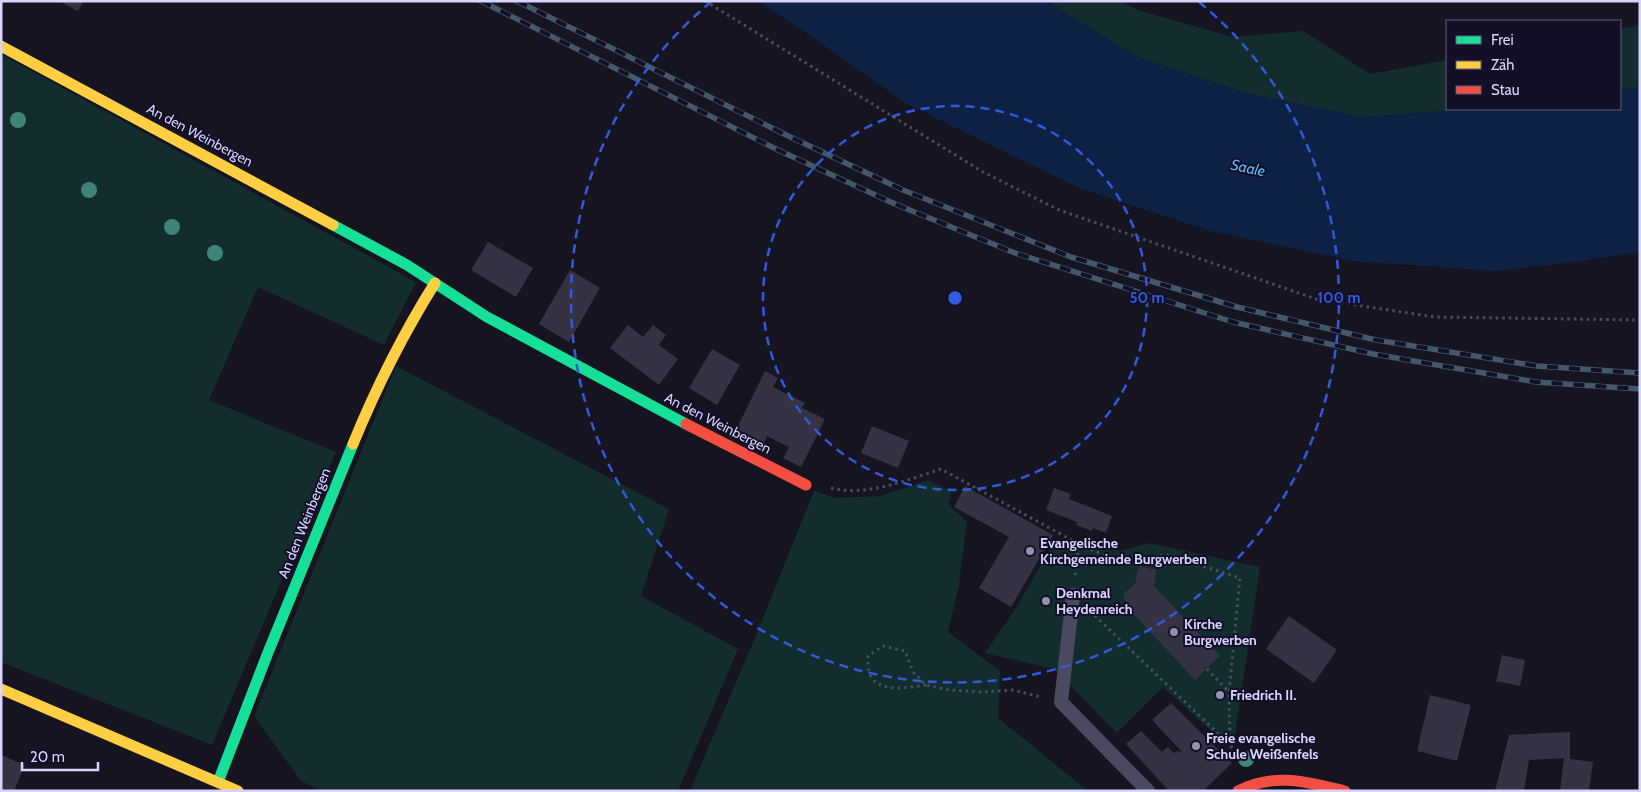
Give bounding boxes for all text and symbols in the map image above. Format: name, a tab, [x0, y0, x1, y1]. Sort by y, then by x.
legend	[1446, 20, 1621, 110]
text: Frei	[1491, 31, 1514, 49]
text: Zäh	[1491, 56, 1514, 74]
text: Stau	[1491, 81, 1520, 99]
street label: An den Weinbergen	[144, 99, 256, 171]
water label: Saale	[1229, 156, 1267, 180]
centre of rings	[946, 289, 964, 307]
text: 50 m	[1129, 289, 1165, 307]
text: 100 m	[1317, 289, 1361, 307]
street label: An den Weinbergen	[662, 388, 775, 458]
street label: An den Weinbergen	[274, 465, 334, 581]
place label: Evangelische Kirchgemeinde Burgwerben	[1040, 534, 1207, 568]
marker: Evangelische Kirchgemeinde Burgwerben	[1024, 545, 1036, 557]
place label: Denkmal Heydenreich	[1056, 584, 1133, 618]
marker: Denkmal Heydenreich	[1040, 595, 1052, 607]
place label: Kirche Burgwerben	[1184, 615, 1257, 649]
marker: Kirche Burgwerben	[1168, 626, 1180, 638]
place label: Friedrich II.	[1230, 686, 1296, 704]
marker: Friedrich II.	[1214, 689, 1226, 701]
place label: Freie evangelische Schule Weißenfels	[1206, 729, 1319, 763]
scale bar	[22, 740, 99, 772]
marker: Freie evangelische Schule Weißenfels	[1190, 740, 1202, 752]
text: 20 m	[30, 748, 65, 766]

